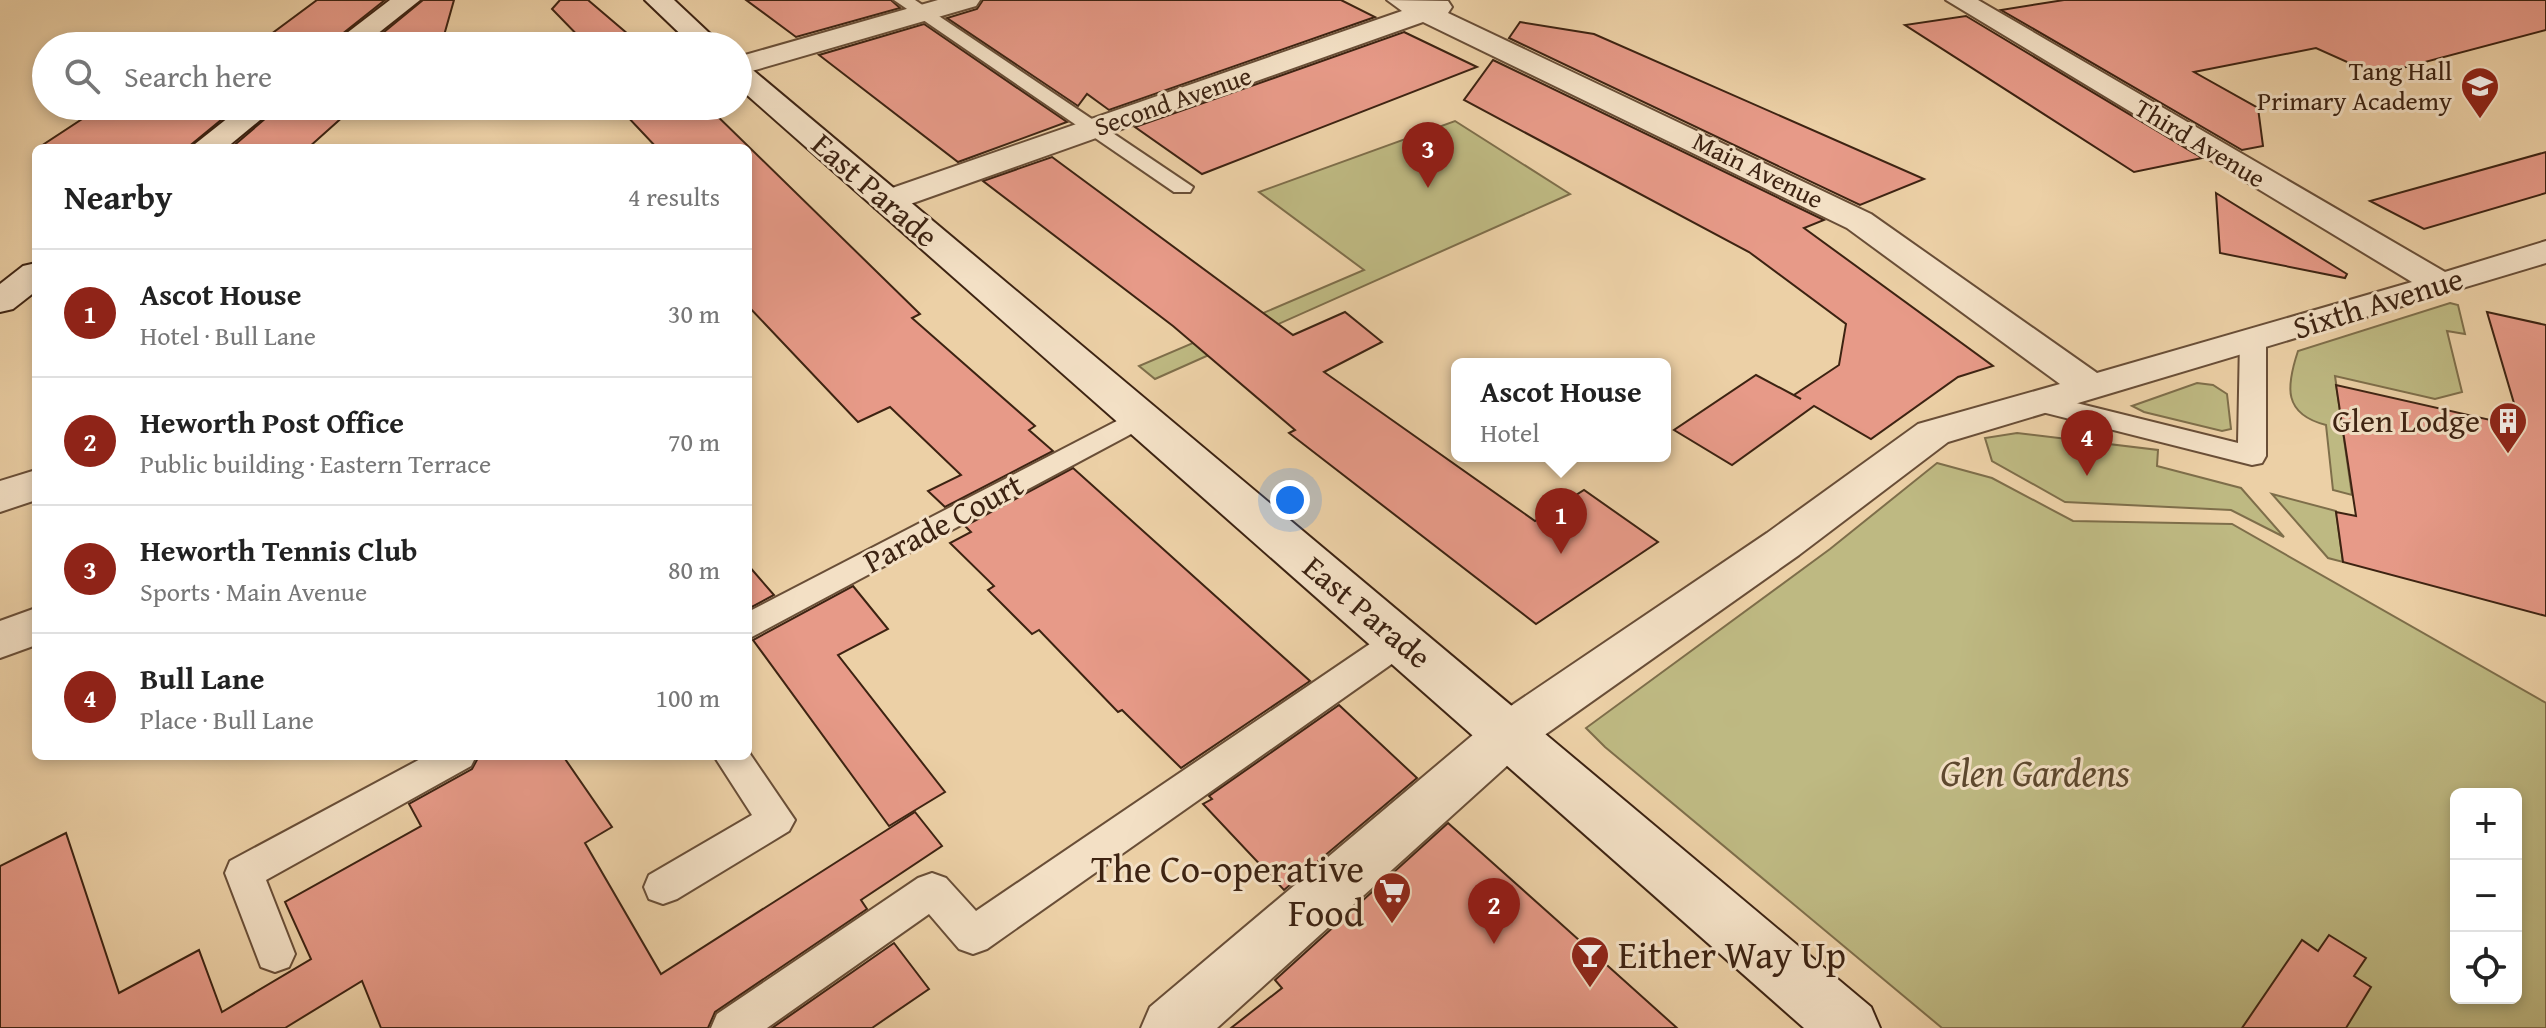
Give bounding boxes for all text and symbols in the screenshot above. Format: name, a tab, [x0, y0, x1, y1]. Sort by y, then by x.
search box	[32, 32, 752, 120]
place label: Tang Hall Primary Academy	[2257, 51, 2452, 120]
icon: search	[60, 54, 104, 98]
text: Search here	[124, 54, 272, 98]
street label: Second Avenue	[1089, 55, 1257, 146]
school or university icon: Tang Hall Primary Academy	[2459, 65, 2501, 120]
street label: Third Avenue	[2127, 88, 2273, 197]
street label: East Parade	[802, 121, 949, 258]
street label: Main Avenue	[1686, 121, 1830, 218]
pin: 3	[1402, 122, 1454, 188]
text: Nearby	[64, 172, 173, 221]
text: 4 results	[628, 177, 720, 216]
street label: Sixth Avenue	[2287, 254, 2469, 351]
text: Ascot House	[140, 272, 301, 316]
text: 1	[83, 294, 97, 333]
text: 30 m	[668, 294, 720, 333]
text: Hotel · Bull Lane	[140, 316, 316, 355]
popup	[1451, 358, 1671, 462]
text: Ascot House	[1480, 369, 1642, 413]
place label: Glen Lodge	[2332, 397, 2480, 444]
text: Heworth Post Office	[140, 400, 404, 444]
building icon: Glen Lodge	[2487, 400, 2529, 455]
pin: 4	[2061, 410, 2113, 476]
text: Hotel	[1480, 413, 1539, 452]
text: 2	[83, 422, 97, 461]
text: 70 m	[668, 422, 720, 461]
text: Public building · Eastern Terrace	[140, 444, 491, 483]
street label: Parade Court	[854, 461, 1031, 584]
your location	[1270, 480, 1310, 520]
pin: 1	[1535, 488, 1587, 554]
text: Heworth Tennis Club	[140, 528, 418, 572]
street label: East Parade	[1293, 544, 1442, 679]
text: 3	[83, 550, 97, 589]
text: 80 m	[668, 550, 720, 589]
text: Sports · Main Avenue	[140, 572, 367, 611]
text: Bull Lane	[140, 656, 264, 700]
text: 4	[83, 678, 97, 717]
text: 100 m	[655, 678, 720, 717]
text: Place · Bull Lane	[140, 700, 314, 739]
park label: Glen Gardens	[1940, 744, 2130, 800]
map controls	[2450, 788, 2522, 1004]
button: +	[2450, 788, 2522, 860]
place label: The Co-operative Food	[1091, 840, 1365, 940]
button: −	[2450, 860, 2522, 932]
supermarket icon: The Co-operative Food	[1371, 870, 1413, 925]
pin: 2	[1468, 878, 1520, 944]
place label: Either Way Up	[1618, 926, 1846, 982]
button: locate	[2450, 932, 2522, 1004]
bar icon: Either Way Up	[1569, 934, 1611, 989]

